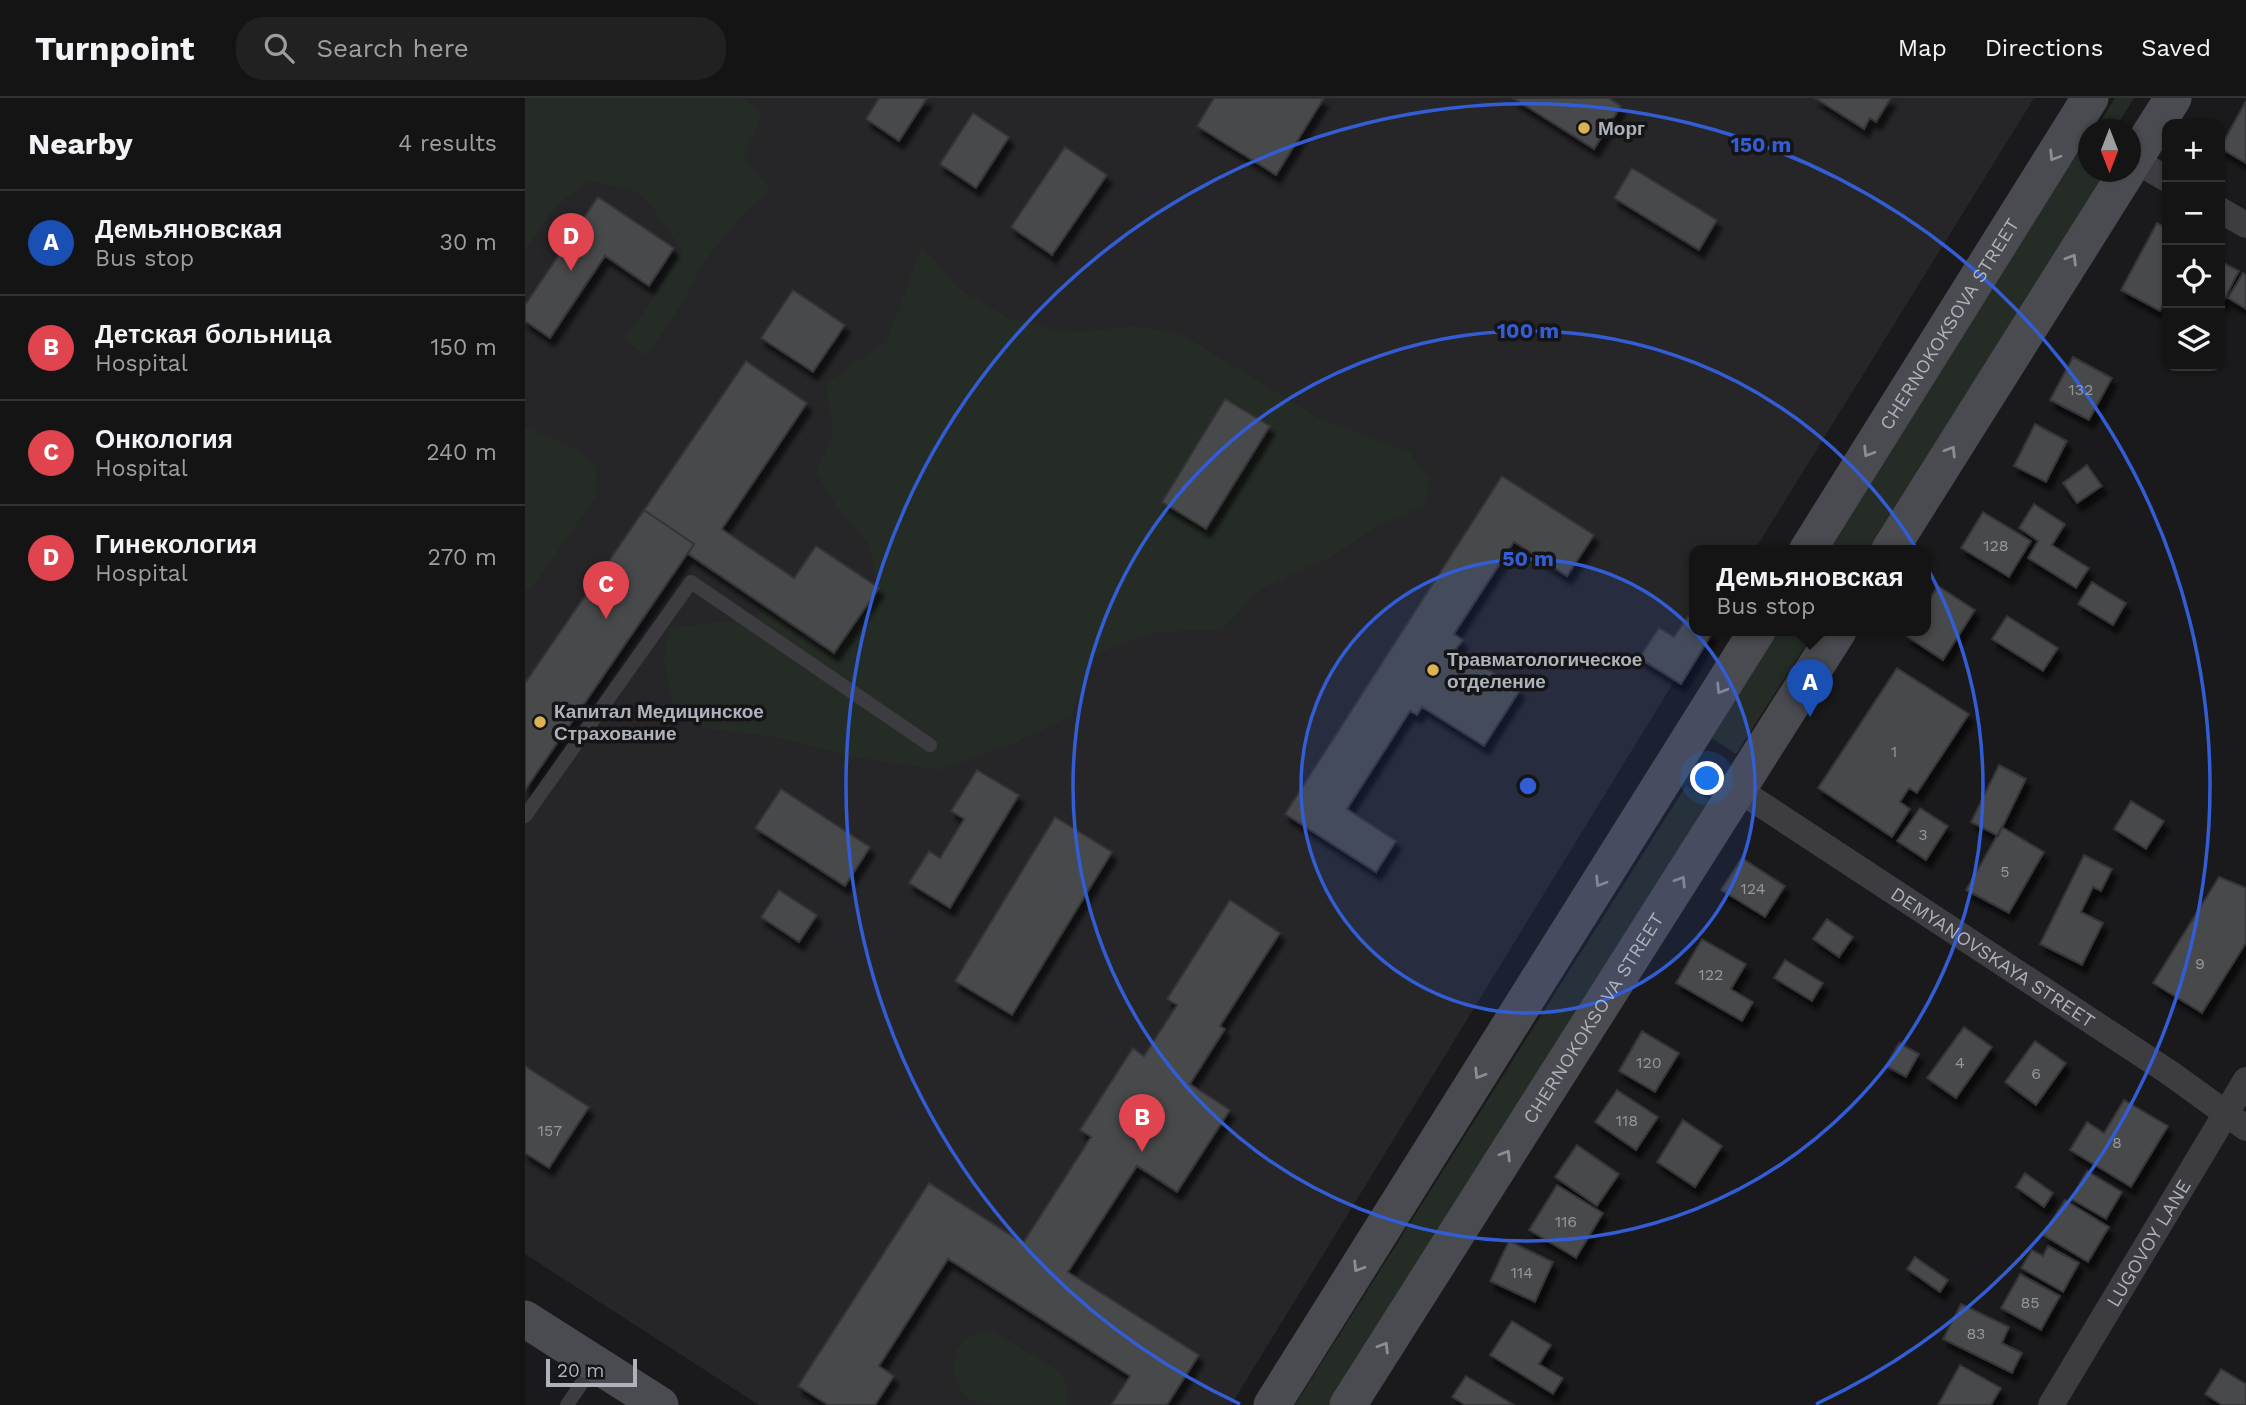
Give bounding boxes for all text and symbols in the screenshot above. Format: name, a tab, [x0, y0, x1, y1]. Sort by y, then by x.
search box	[236, 17, 726, 80]
text: Turnpoint	[35, 29, 194, 68]
icon: search	[260, 29, 298, 67]
text: Search here	[316, 33, 469, 63]
text: Map	[1898, 34, 1947, 62]
text: Directions	[1985, 34, 2103, 62]
text: Saved	[2141, 34, 2211, 62]
place label: Морг	[1598, 117, 1645, 140]
north arrow	[2078, 119, 2141, 182]
map controls	[2162, 119, 2225, 371]
button: +	[2162, 119, 2225, 182]
marker: Морг	[1576, 120, 1592, 136]
text: Nearby	[28, 126, 133, 161]
text: 4 results	[398, 130, 497, 157]
text: 150 m	[1731, 132, 1791, 157]
one-way arrow	[2049, 148, 2062, 161]
button: −	[2162, 182, 2225, 245]
pin: D	[548, 213, 594, 271]
text: Демьяновская	[95, 214, 282, 244]
street label: CHERNOKOKSOVA STREET	[1875, 214, 2024, 434]
text: A	[43, 229, 59, 256]
text: 30 m	[440, 229, 497, 256]
text: Bus stop	[95, 245, 194, 272]
button: locate	[2162, 245, 2225, 308]
one-way arrow	[2064, 253, 2077, 266]
button: layers	[2162, 308, 2225, 371]
text: 100 m	[1497, 318, 1559, 343]
text: Детская больница	[95, 319, 331, 349]
text: B	[43, 334, 59, 361]
text: 150 m	[431, 334, 497, 361]
text: Hospital	[95, 350, 188, 377]
house number: 132	[2069, 380, 2093, 399]
text: Онкология	[95, 424, 233, 454]
text: C	[43, 439, 59, 466]
text: 240 m	[426, 439, 497, 466]
one-way arrow	[1864, 445, 1877, 458]
one-way arrow	[1943, 446, 1956, 459]
text: Hospital	[95, 455, 188, 482]
text: Гинекология	[95, 529, 257, 559]
house number: 128	[1983, 536, 2009, 555]
text: D	[43, 544, 59, 571]
text: 270 m	[428, 544, 497, 571]
popup	[1689, 545, 1931, 636]
text: 50 m	[1502, 546, 1554, 571]
text: Hospital	[95, 560, 188, 587]
pin: C	[583, 561, 629, 619]
text: Демьяновская	[1716, 562, 1904, 592]
text: Bus stop	[1716, 593, 1815, 620]
place label: Травматологическое отделение	[1447, 648, 1642, 693]
pin: A	[1787, 659, 1833, 717]
marker: Травматологическое отделение	[1425, 662, 1441, 678]
one-way arrow	[1717, 682, 1730, 695]
place label: Капитал Медицинское Страхование	[554, 700, 764, 745]
marker: Капитал Медицинское Страхование	[532, 714, 548, 730]
house number: 1	[1891, 742, 1897, 761]
your location	[1690, 761, 1724, 795]
centre of rings	[1516, 774, 1540, 798]
house number: 3	[1918, 825, 1928, 844]
house number: 5	[2000, 862, 2010, 881]
one-way arrow	[1596, 874, 1609, 887]
one-way arrow	[1672, 875, 1685, 888]
house number: 124	[1741, 879, 1766, 898]
street label: DEMYANOVSKAYA STREET	[1886, 882, 2099, 1033]
street label: CHERNOKOKSOVA STREET	[1518, 909, 1669, 1128]
house number: 9	[2195, 954, 2205, 973]
house number: 122	[1699, 965, 1723, 984]
house number: 120	[1636, 1053, 1662, 1072]
house number: 4	[1955, 1053, 1965, 1072]
house number: 6	[2031, 1064, 2041, 1083]
one-way arrow	[1474, 1067, 1487, 1080]
pin: B	[1119, 1094, 1165, 1152]
house number: 118	[1616, 1111, 1638, 1130]
house number: 157	[538, 1121, 562, 1140]
house number: 8	[2112, 1133, 2122, 1152]
one-way arrow	[1498, 1150, 1511, 1163]
street label: LUGOVOY LANE	[2102, 1175, 2196, 1311]
house number: 116	[1555, 1212, 1577, 1231]
one-way arrow	[1354, 1260, 1367, 1273]
house number: 114	[1511, 1263, 1533, 1282]
house number: 85	[2020, 1293, 2040, 1312]
house number: 83	[1967, 1324, 1985, 1343]
one-way arrow	[1376, 1342, 1389, 1355]
scale bar	[546, 1356, 637, 1388]
text: 20 m	[557, 1359, 604, 1382]

